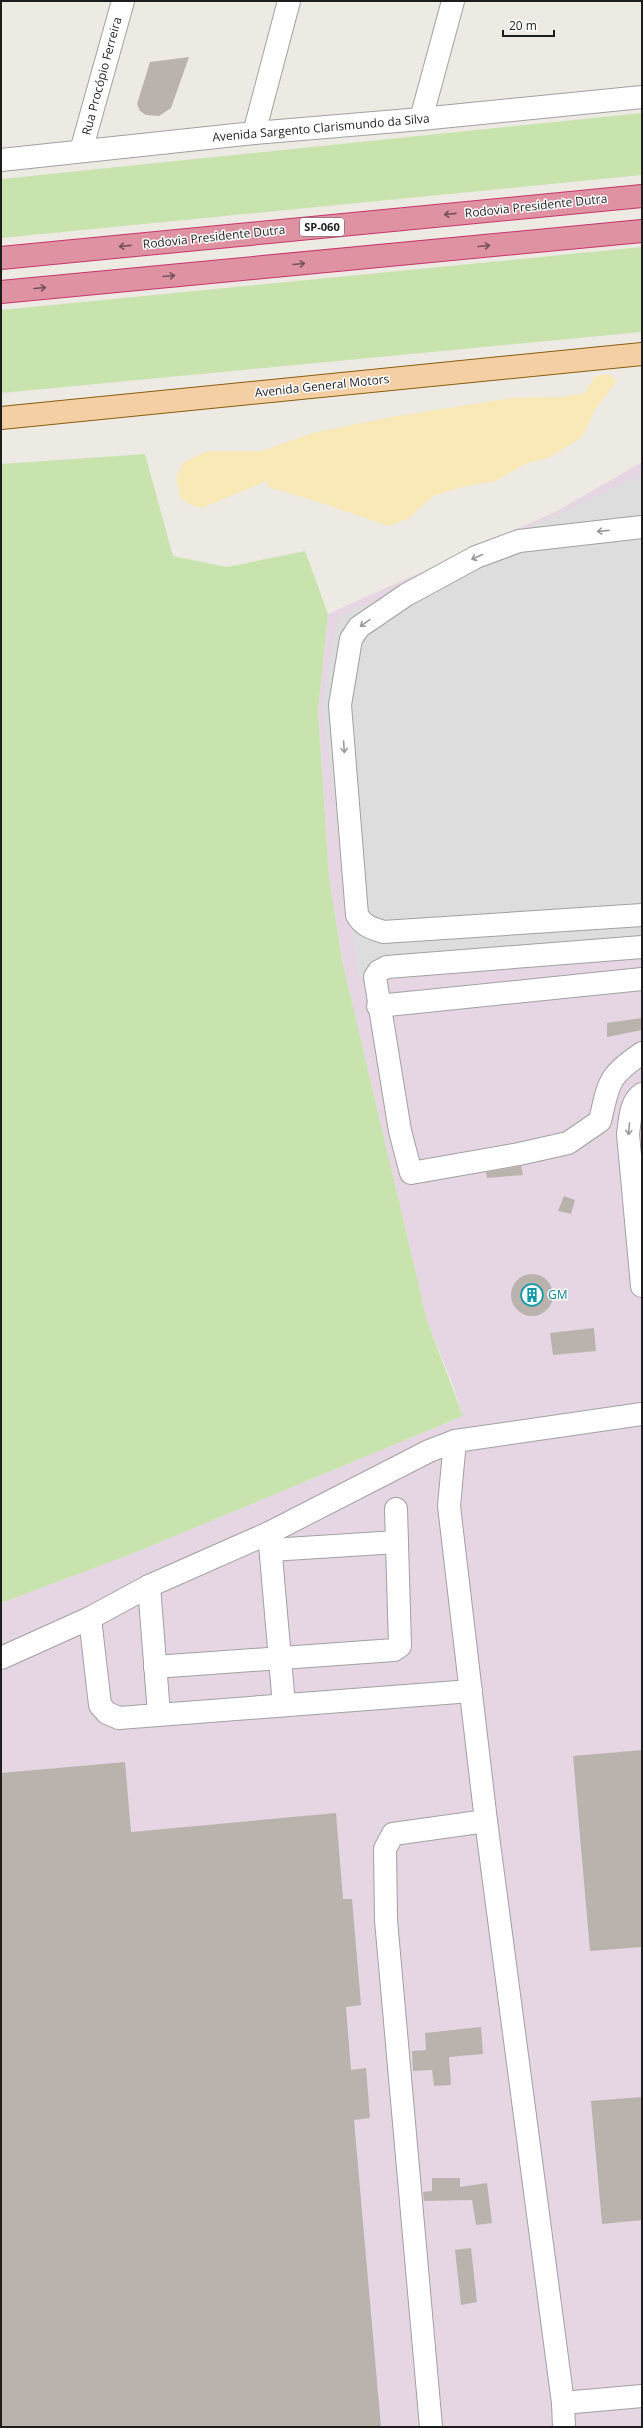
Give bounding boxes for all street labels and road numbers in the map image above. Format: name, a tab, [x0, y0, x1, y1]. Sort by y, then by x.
street label: Rua Procópio Ferreira	[78, 15, 125, 137]
street label: Avenida Sargento Clarismundo da Silva	[212, 110, 430, 145]
street label: Rodovia Presidente Dutra	[464, 190, 608, 221]
road number: SP-060	[300, 218, 344, 236]
street label: Rodovia Presidente Dutra	[142, 221, 286, 252]
street label: Avenida General Motors	[254, 370, 390, 401]

